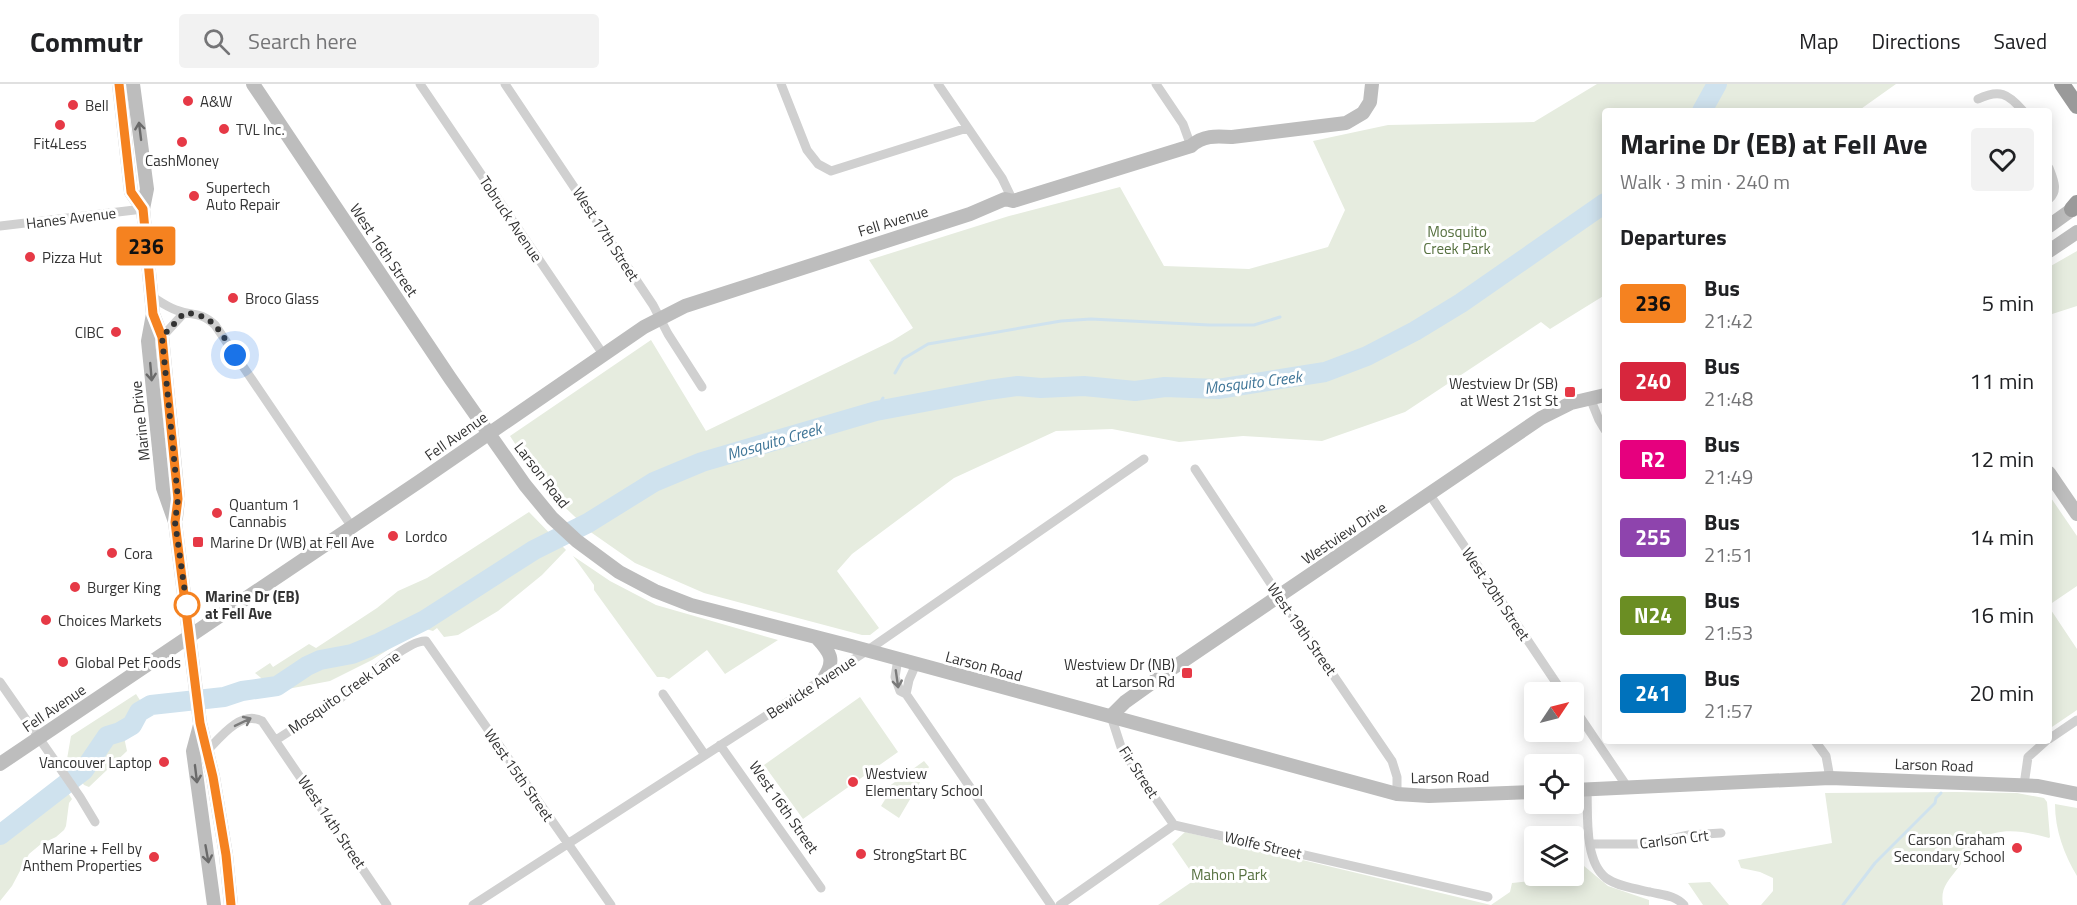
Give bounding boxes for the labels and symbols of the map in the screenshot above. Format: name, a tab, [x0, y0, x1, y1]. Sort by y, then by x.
place label: A&W	[200, 90, 232, 113]
place label: Bell	[85, 94, 109, 117]
marker: A&W	[181, 94, 195, 108]
marker: Bell	[66, 98, 80, 112]
marker: Fit4Less	[53, 118, 67, 132]
place label: TVL Inc.	[236, 118, 285, 141]
one-way arrow	[135, 121, 146, 141]
marker: TVL Inc.	[217, 122, 231, 136]
place label: Fit4Less	[33, 132, 87, 155]
marker: CashMoney	[175, 135, 189, 149]
place label: CashMoney	[145, 149, 219, 172]
street label: Tobruck Avenue	[474, 171, 548, 267]
place label: Supertech Auto Repair	[206, 176, 280, 216]
street label: West 17th Street	[567, 182, 646, 286]
marker: Supertech Auto Repair	[187, 189, 201, 203]
street label: West 16th Street	[344, 199, 424, 302]
street label: Fell Avenue	[855, 199, 931, 243]
street label: Hanes Avenue	[25, 201, 117, 235]
park label: Mosquito Creek Park	[1423, 220, 1491, 260]
line badge: 236	[112, 226, 180, 266]
place label: Pizza Hut	[42, 246, 103, 269]
marker: Pizza Hut	[23, 250, 37, 264]
place label: Broco Glass	[245, 287, 319, 310]
marker: Broco Glass	[226, 291, 240, 305]
place label: CIBC	[75, 321, 104, 344]
marker: CIBC	[109, 325, 123, 339]
your location	[220, 340, 250, 370]
one-way arrow	[146, 362, 157, 382]
water label: Mosquito Creek	[1203, 364, 1305, 400]
place label: Westview Dr (SB) at West 21st St	[1449, 372, 1559, 412]
street label: Marine Drive	[124, 380, 156, 462]
marker: Westview Dr (SB) at West 21st St	[1563, 385, 1577, 399]
street label: Fell Avenue	[420, 406, 492, 466]
water label: Mosquito Creek	[724, 415, 826, 466]
street label: Larson Road	[509, 437, 575, 513]
place label: Quantum 1 Cannabis	[229, 493, 300, 533]
street label: Westview Drive	[1297, 496, 1391, 570]
marker: Quantum 1 Cannabis	[210, 506, 224, 520]
place label: Lordco	[405, 525, 447, 548]
marker: Lordco	[386, 529, 400, 543]
place label: Marine Dr (WB) at Fell Ave	[210, 531, 374, 554]
marker: Marine Dr (WB) at Fell Ave	[191, 535, 205, 549]
place label: Cora	[124, 542, 153, 565]
street label: West 20th Street	[1456, 543, 1536, 646]
marker: Cora	[105, 546, 119, 560]
place label: Burger King	[87, 576, 161, 599]
street label: West 19th Street	[1262, 578, 1343, 681]
marker: Burger King	[68, 580, 82, 594]
place label: Marine Dr (EB) at Fell Ave	[205, 585, 300, 625]
marker: Marine Dr (EB) at Fell Ave	[174, 592, 200, 618]
place label: Choices Markets	[58, 609, 162, 632]
marker: Choices Markets	[39, 613, 53, 627]
street label: Mosquito Creek Lane	[283, 645, 405, 739]
street label: Larson Road	[943, 645, 1025, 687]
street label: Bewicke Avenue	[762, 649, 860, 725]
place label: Global Pet Foods	[75, 651, 181, 674]
place label: Westview Dr (NB) at Larson Rd	[1064, 653, 1175, 693]
marker: Global Pet Foods	[56, 655, 70, 669]
marker: Westview Dr (NB) at Larson Rd	[1180, 666, 1194, 680]
one-way arrow	[892, 668, 903, 688]
street label: Fell Avenue	[18, 678, 90, 738]
north arrow	[1524, 682, 1584, 742]
one-way arrow	[234, 716, 252, 728]
street label: West 15th Street	[479, 724, 560, 827]
street label: Fir Street	[1113, 741, 1165, 803]
place label: Vancouver Laptop	[39, 751, 152, 774]
street label: Larson Road	[1894, 752, 1974, 778]
marker: Vancouver Laptop	[157, 755, 171, 769]
street label: West 16th Street	[744, 756, 825, 859]
place label: Westview Elementary School	[865, 762, 983, 802]
one-way arrow	[191, 763, 202, 783]
street label: Larson Road	[1410, 765, 1490, 789]
street label: West 14th Street	[292, 771, 372, 874]
marker: Westview Elementary School	[846, 775, 860, 789]
street label: Carlson Crt	[1638, 823, 1710, 855]
street label: Wolfe Street	[1222, 825, 1305, 865]
place label: Carson Graham Secondary School	[1894, 828, 2005, 868]
place label: Marine + Fell by Anthem Properties	[23, 837, 142, 877]
marker: Carson Graham Secondary School	[2010, 841, 2024, 855]
place label: StrongStart BC	[873, 843, 967, 866]
one-way arrow	[202, 844, 213, 864]
marker: StrongStart BC	[854, 847, 868, 861]
marker: Marine + Fell by Anthem Properties	[147, 850, 161, 864]
park label: Mahon Park	[1191, 863, 1267, 886]

